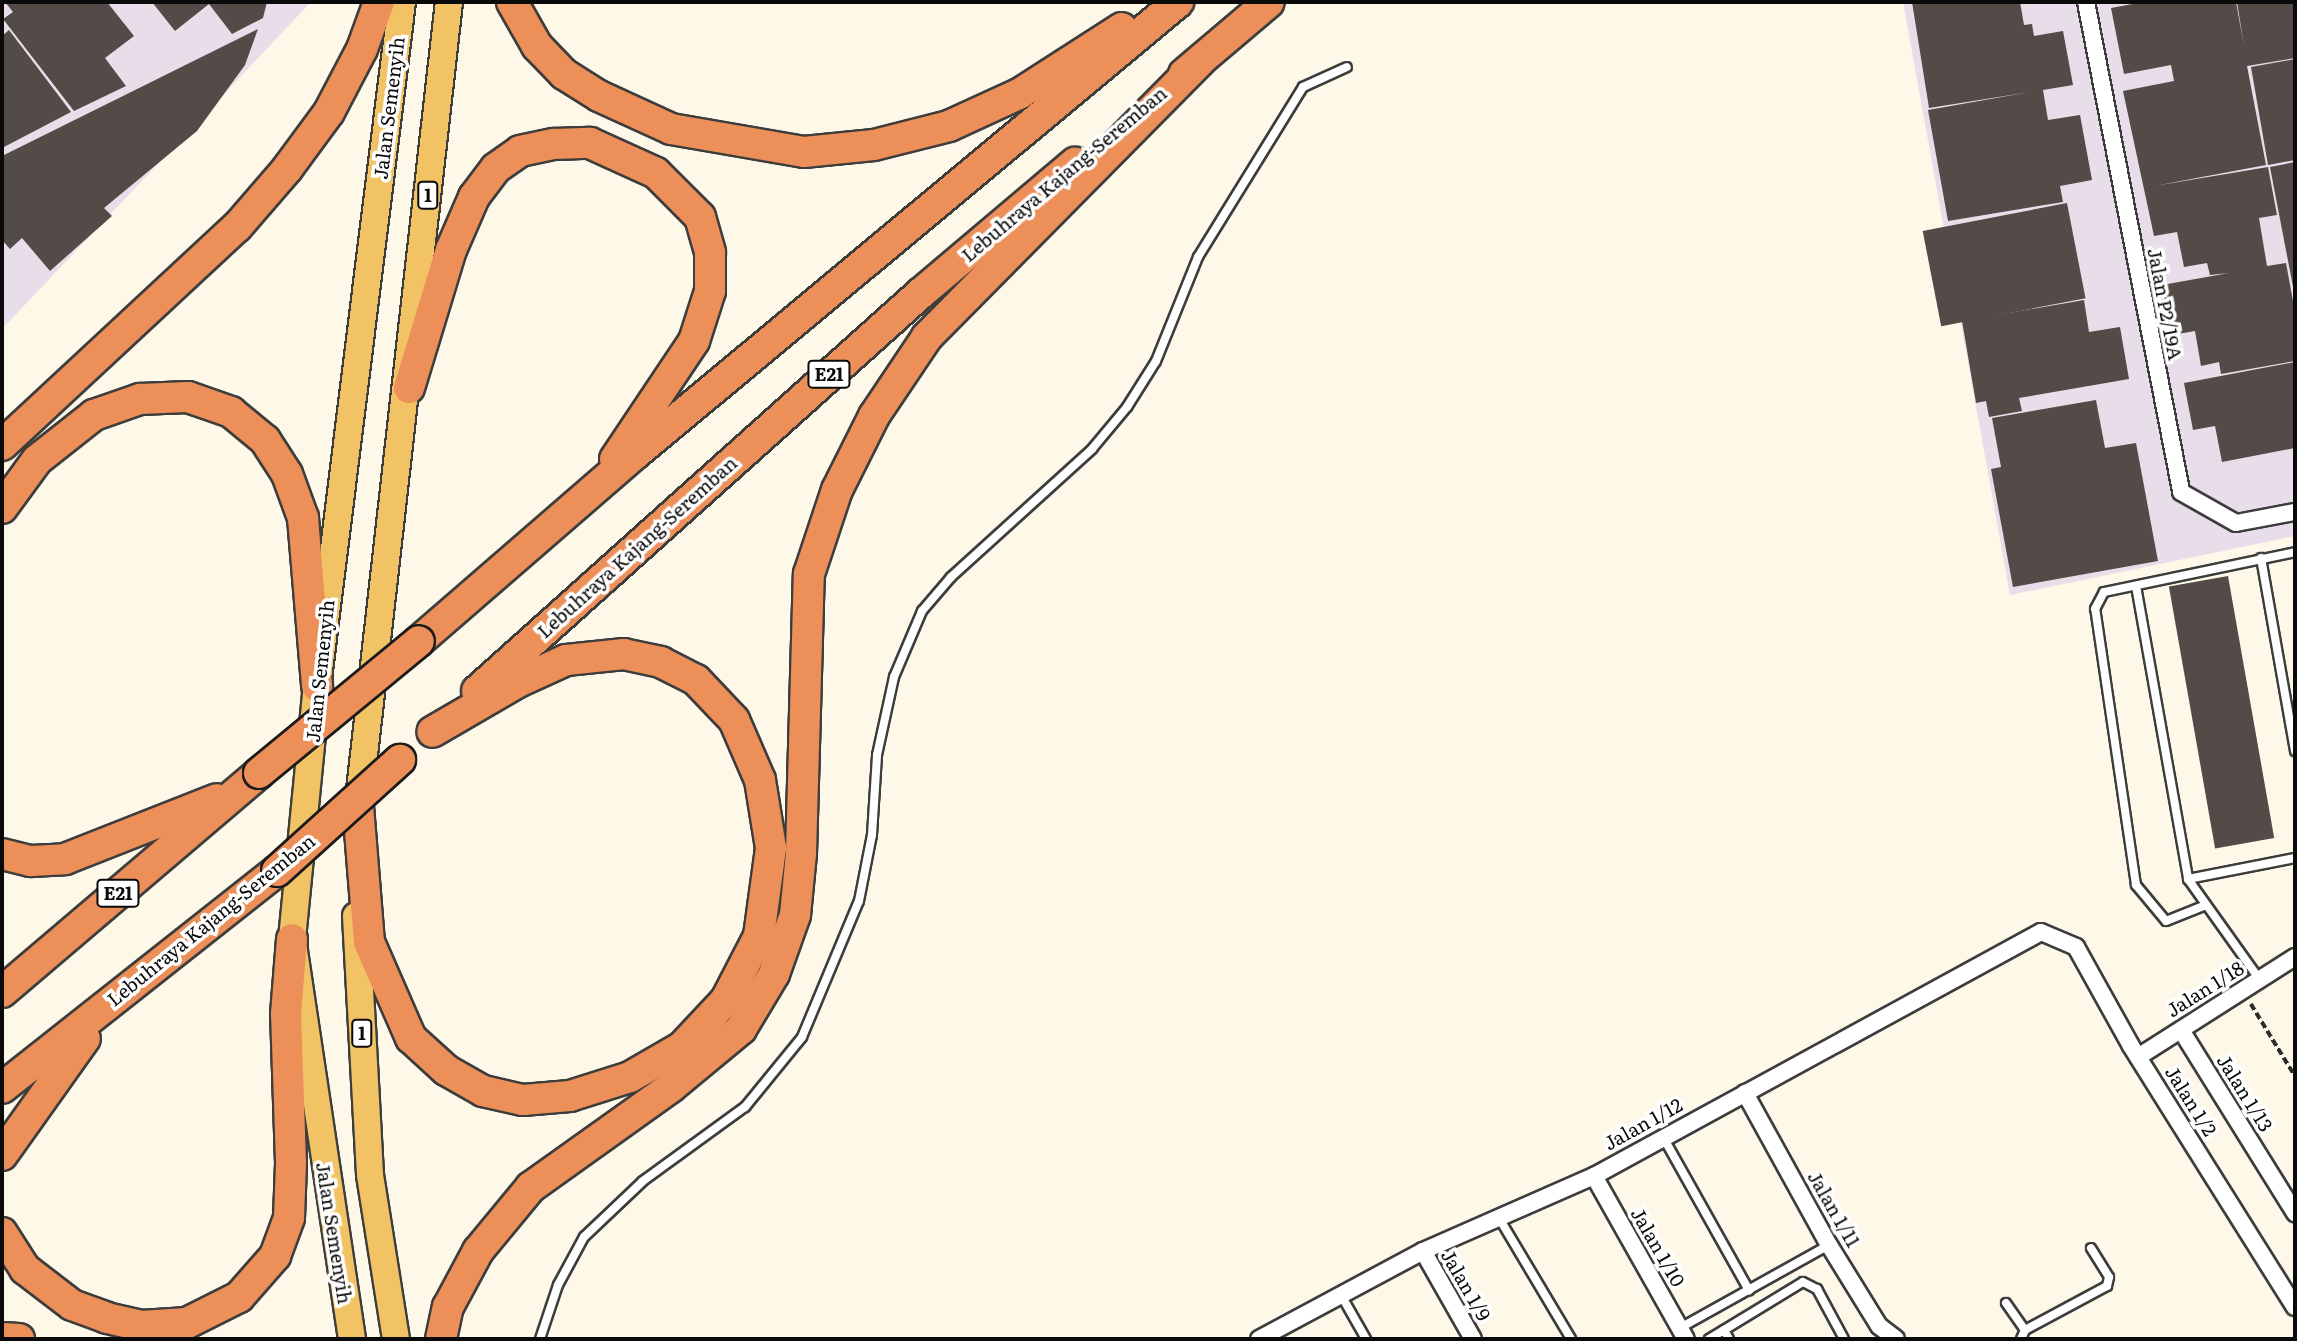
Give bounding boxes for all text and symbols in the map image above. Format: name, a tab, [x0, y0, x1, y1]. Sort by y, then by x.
street label: Jalan Semenyih	[369, 36, 409, 180]
street label: Lebuhraya Kajang-Seremban	[957, 81, 1171, 267]
road number: 1	[416, 180, 440, 210]
street label: Jalan P2/19A	[2143, 246, 2187, 362]
road number: E21	[806, 360, 852, 388]
street label: Lebuhraya Kajang-Seremban	[533, 451, 741, 643]
street label: Jalan Semenyih	[301, 599, 339, 743]
street label: Lebuhraya Kajang-Seremban	[103, 829, 319, 1011]
road number: E21	[95, 878, 141, 908]
street label: Jalan 1/18	[2162, 956, 2248, 1022]
road number: 1	[350, 1018, 374, 1048]
street label: Jalan 1/13	[2212, 1050, 2278, 1136]
street label: Jalan 1/2	[2161, 1062, 2221, 1140]
street label: Jalan 1/12	[1600, 1093, 1686, 1155]
street label: Jalan Semenyih	[312, 1160, 356, 1306]
street label: Jalan 1/11	[1803, 1167, 1865, 1251]
street label: Jalan 1/10	[1626, 1203, 1690, 1291]
street label: Jalan 1/9	[1436, 1245, 1496, 1325]

